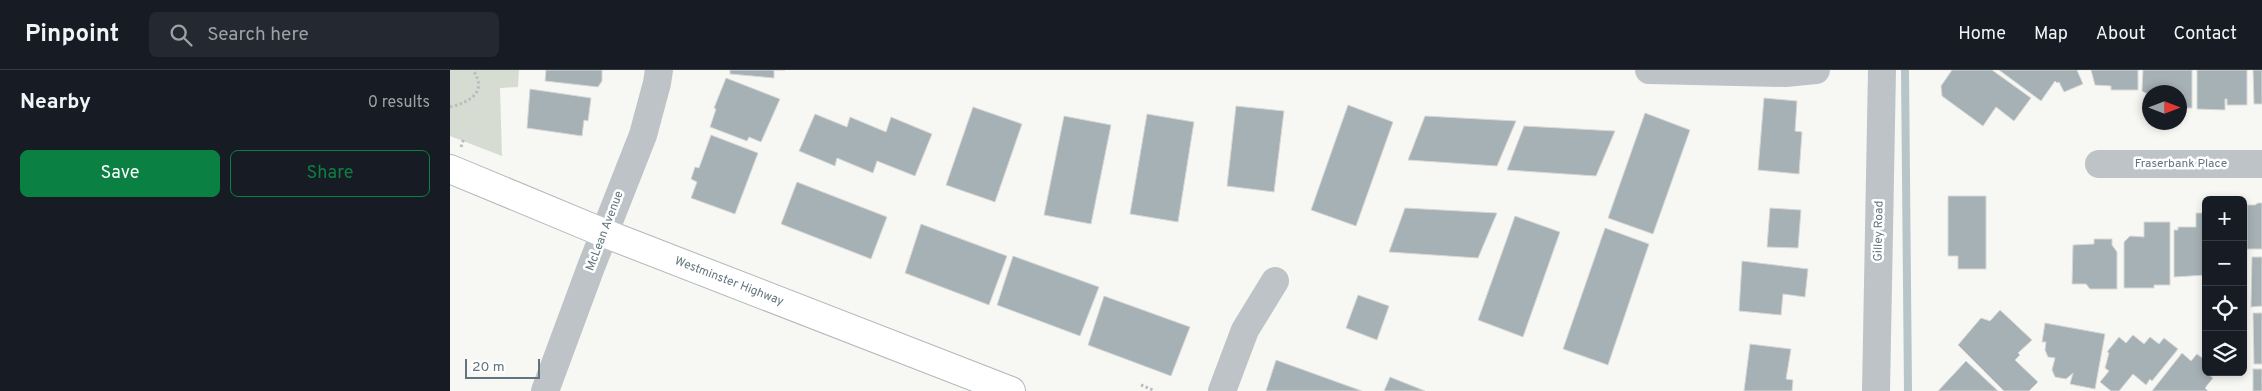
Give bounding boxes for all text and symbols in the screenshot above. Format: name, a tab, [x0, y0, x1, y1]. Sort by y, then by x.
search box	[149, 12, 499, 57]
text: Pinpoint	[25, 20, 119, 50]
icon: search	[167, 21, 195, 49]
text: Search here	[207, 23, 309, 47]
text: Home	[1958, 23, 2006, 46]
text: Map	[2034, 23, 2068, 46]
text: About	[2096, 23, 2145, 46]
text: Contact	[2173, 23, 2237, 46]
north arrow	[2142, 85, 2187, 130]
text: Nearby	[20, 89, 91, 116]
text: 0 results	[368, 93, 430, 113]
button: Save	[20, 150, 220, 197]
button: Share	[230, 150, 430, 197]
street label: Fraserbank Place	[2135, 156, 2227, 172]
street label: McLean Avenue	[582, 189, 628, 273]
map controls	[2202, 196, 2247, 376]
button: +	[2202, 196, 2247, 241]
street label: Gilley Road	[1870, 200, 1888, 262]
button: −	[2202, 241, 2247, 286]
street label: Westminster Highway	[672, 253, 786, 310]
button: locate	[2202, 286, 2247, 331]
button: layers	[2202, 331, 2247, 376]
scale bar	[465, 356, 540, 379]
text: 20 m	[472, 359, 505, 376]

